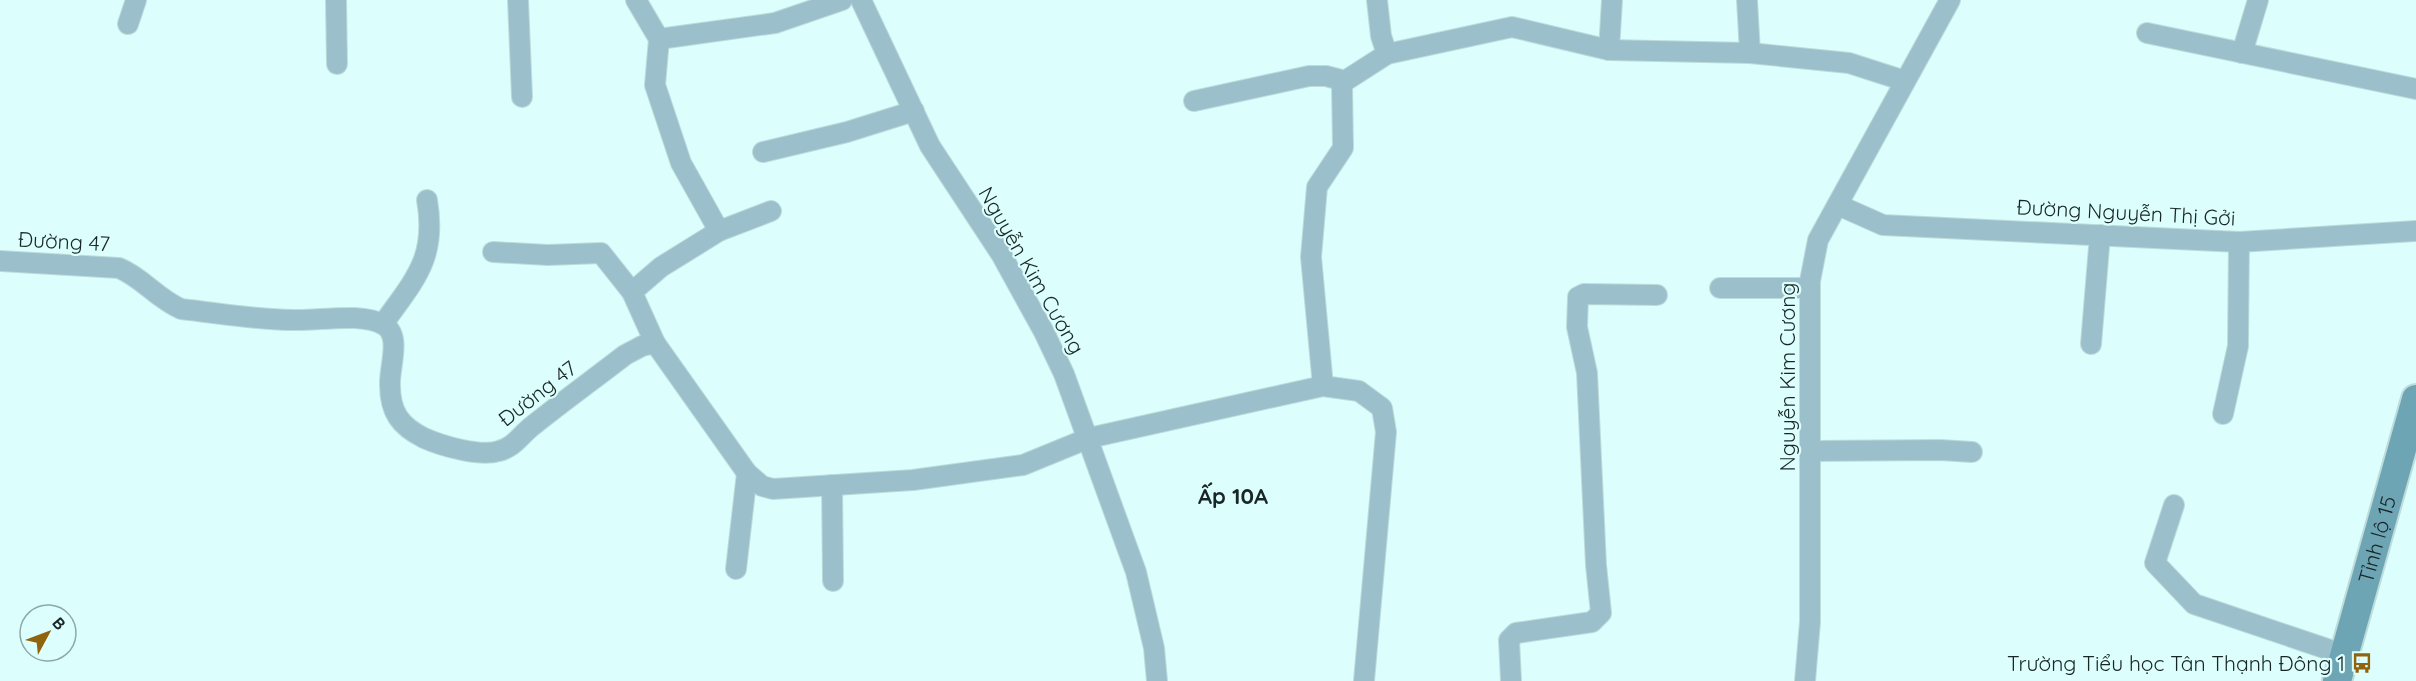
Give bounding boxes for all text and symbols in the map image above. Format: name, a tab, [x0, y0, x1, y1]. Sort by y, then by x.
street label: Nguyễn Kim Cương	[974, 182, 1090, 358]
street label: Đường Nguyễn Thị Gởi	[2016, 193, 2236, 231]
street label: Đường 47	[17, 226, 111, 256]
street label: Nguyễn Kim Cương	[1774, 283, 1800, 471]
street label: Đường 47	[493, 354, 581, 432]
district label: Ấp 10A	[1198, 482, 1268, 510]
street label: Tỉnh lộ 15	[2352, 493, 2401, 586]
north arrow	[18, 603, 78, 663]
text: B	[48, 613, 70, 634]
place label: Trường Tiểu học Tân Thạnh Đông 1	[2007, 650, 2345, 676]
bus stop icon: Trường Tiểu học Tân Thạnh Đông 1	[2350, 651, 2374, 675]

